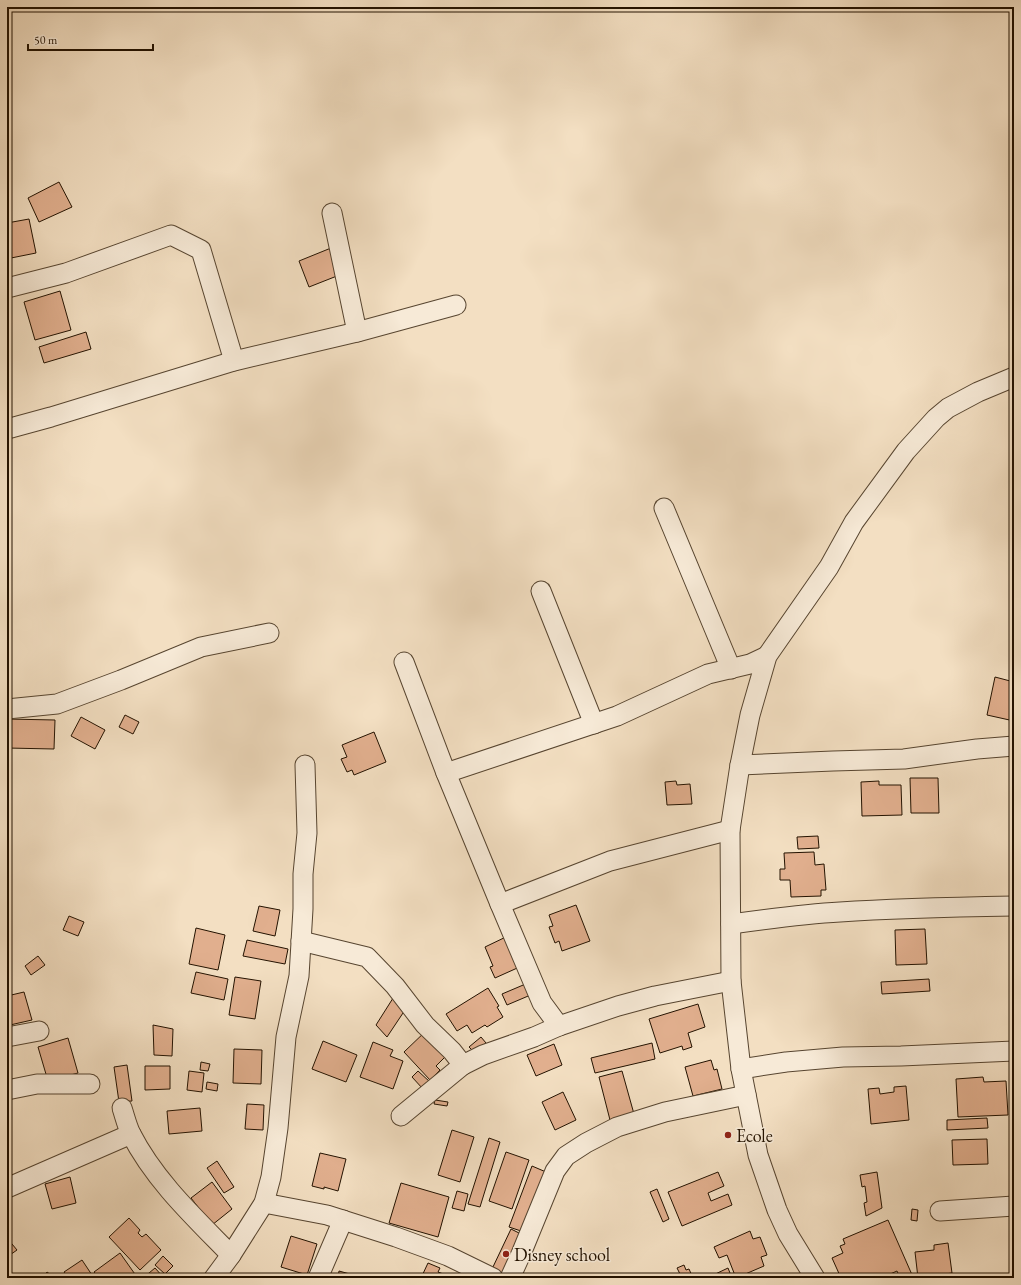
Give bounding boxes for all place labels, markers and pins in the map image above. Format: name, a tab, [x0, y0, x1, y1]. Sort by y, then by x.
place label: Ecole	[736, 1124, 773, 1147]
marker: Ecole	[723, 1130, 733, 1140]
place label: Disney school	[514, 1243, 610, 1266]
marker: Disney school	[501, 1249, 511, 1259]

